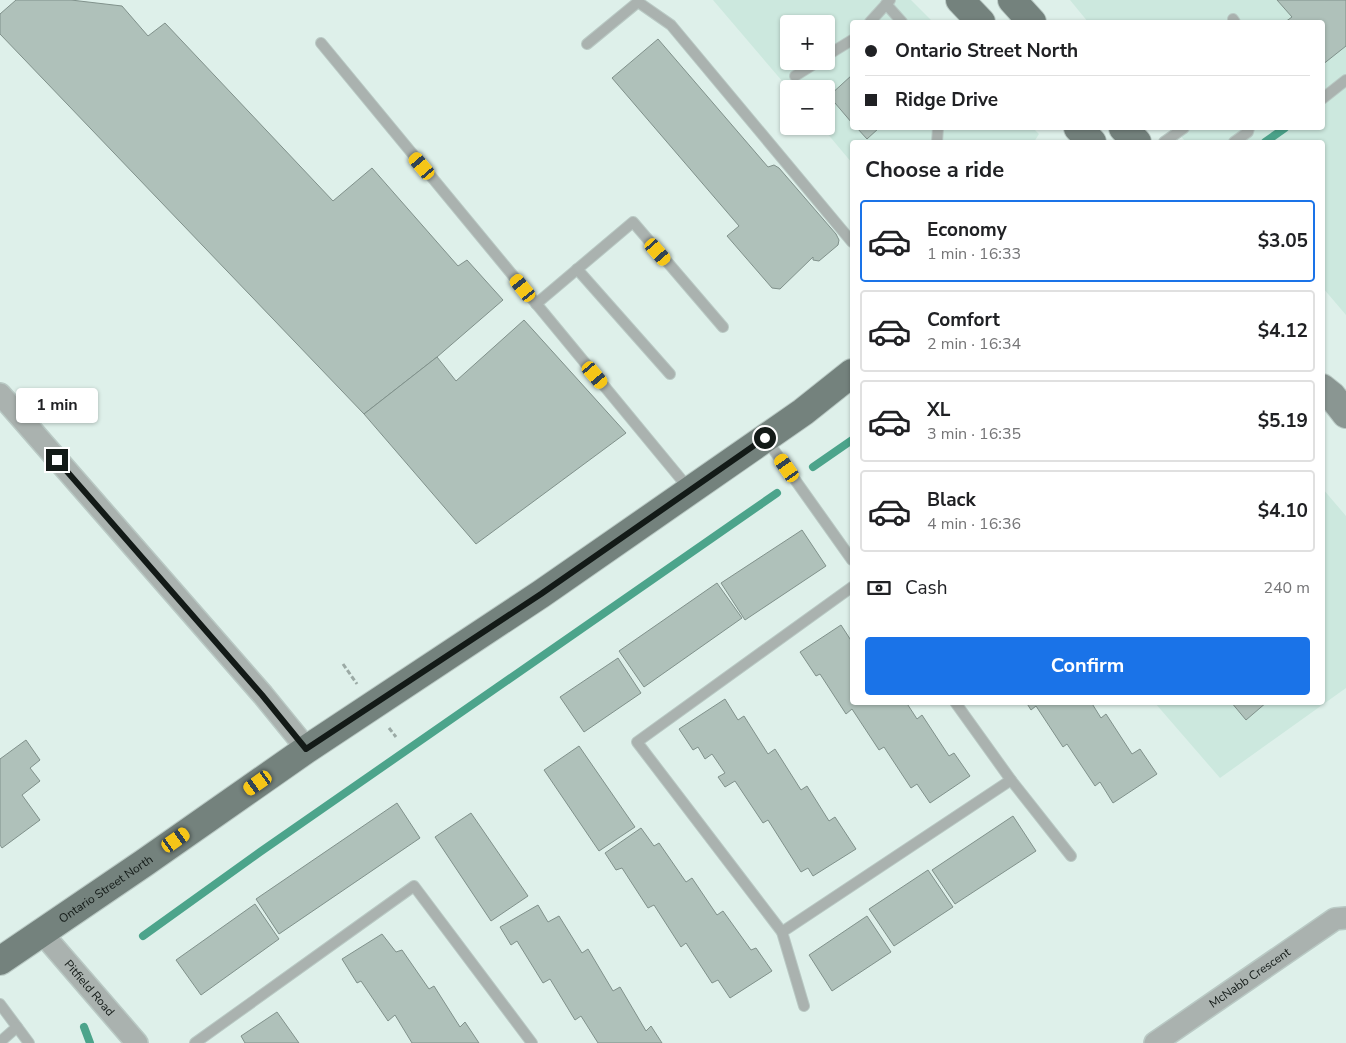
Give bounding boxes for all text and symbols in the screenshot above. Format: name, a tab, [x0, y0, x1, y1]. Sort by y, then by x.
map controls	[780, 15, 835, 135]
button: +	[780, 15, 835, 70]
text: Ontario Street North	[895, 38, 1078, 64]
button: −	[780, 80, 835, 135]
text: Ridge Drive	[895, 87, 998, 113]
car	[406, 150, 437, 182]
text: Choose a ride	[865, 155, 1004, 185]
text: Economy	[927, 217, 1007, 243]
icon: car	[867, 219, 912, 264]
text: $3.05	[1258, 228, 1308, 254]
car	[642, 236, 673, 268]
text: 1 min · 16:33	[927, 243, 1021, 265]
car	[507, 272, 538, 304]
text: Comfort	[927, 307, 1000, 333]
icon: car	[867, 309, 912, 354]
text: $4.12	[1258, 318, 1308, 344]
text: 2 min · 16:34	[927, 333, 1021, 355]
car	[579, 359, 610, 391]
callout: 1 min	[16, 388, 98, 422]
text: 1 min	[36, 394, 78, 416]
text: XL	[927, 397, 950, 423]
icon: car	[867, 399, 912, 444]
text: $5.19	[1258, 408, 1308, 434]
text: 3 min · 16:35	[927, 423, 1021, 445]
route start	[754, 427, 776, 449]
route end	[46, 449, 68, 471]
car	[772, 451, 801, 485]
text: Black	[927, 487, 976, 513]
icon: car	[867, 489, 912, 534]
text: $4.10	[1258, 498, 1308, 524]
text: 4 min · 16:36	[927, 513, 1021, 535]
icon: cash	[865, 574, 893, 602]
text: Cash	[905, 575, 947, 601]
text: 240 m	[1263, 577, 1310, 599]
button: Confirm	[865, 637, 1310, 695]
car	[241, 768, 274, 798]
car	[159, 825, 192, 855]
street label: Ontario Street North	[56, 851, 156, 927]
street label: McNabb Crescent	[1206, 944, 1294, 1011]
street label: Pitfield Road	[61, 957, 118, 1019]

